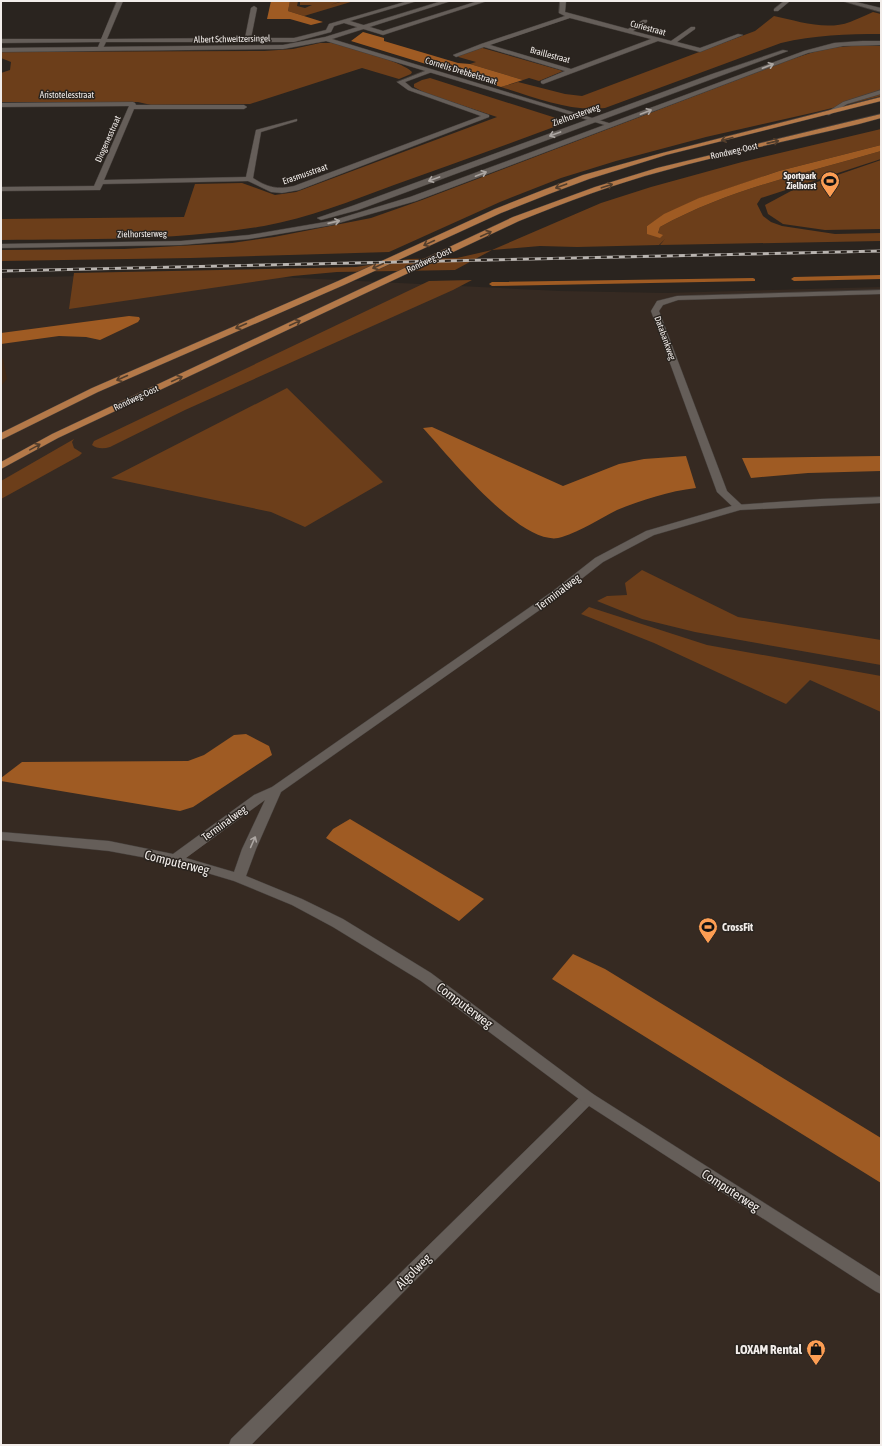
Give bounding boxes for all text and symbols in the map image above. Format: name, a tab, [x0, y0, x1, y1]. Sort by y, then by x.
street label: Curiestraat	[629, 18, 667, 38]
street label: Albert Schweitzersingel	[194, 33, 271, 45]
street label: Braillestraat	[529, 45, 571, 65]
street label: Cornelis Drebbelstraat	[424, 55, 498, 87]
one-way arrow	[761, 61, 773, 69]
street label: Aristotelesstraat	[40, 90, 95, 100]
street label: Zielhorsterweg	[551, 102, 601, 128]
one-way arrow	[640, 107, 652, 115]
street label: Diogenesstraat	[93, 114, 123, 164]
one-way arrow	[550, 130, 562, 138]
one-way arrow	[720, 135, 733, 143]
one-way arrow	[766, 138, 779, 145]
street label: Rondweg-Oost	[709, 141, 759, 161]
street label: Erasmusstraat	[281, 162, 329, 186]
one-way arrow	[475, 169, 487, 177]
sports icon: Sportpark Zielhorst	[819, 170, 841, 198]
place label: Sportpark Zielhorst	[784, 171, 817, 191]
one-way arrow	[428, 175, 440, 183]
one-way arrow	[600, 182, 613, 189]
one-way arrow	[556, 183, 568, 191]
one-way arrow	[327, 218, 340, 226]
street label: Zielhorsterweg	[117, 229, 167, 239]
one-way arrow	[480, 230, 492, 237]
one-way arrow	[423, 240, 435, 247]
street label: Rondweg-Oost	[405, 245, 453, 275]
one-way arrow	[372, 263, 384, 270]
street label: Databankweg	[652, 315, 678, 361]
one-way arrow	[288, 319, 300, 326]
one-way arrow	[236, 323, 248, 330]
one-way arrow	[117, 375, 129, 382]
one-way arrow	[171, 375, 183, 382]
street label: Rondweg-Oost	[112, 383, 160, 413]
one-way arrow	[29, 443, 41, 451]
street label: Terminalweg	[534, 571, 583, 613]
street label: Terminalweg	[199, 803, 249, 843]
one-way arrow	[250, 836, 257, 848]
street label: Computerweg	[143, 847, 211, 878]
sports icon: CrossFit	[697, 916, 719, 944]
place label: CrossFit	[722, 921, 754, 933]
street label: Computerweg	[434, 979, 496, 1032]
street label: Computerweg	[699, 1166, 763, 1215]
street label: Algolweg	[393, 1250, 434, 1292]
shop icon: LOXAM Rental	[805, 1338, 827, 1366]
place label: LOXAM Rental	[735, 1342, 803, 1357]

